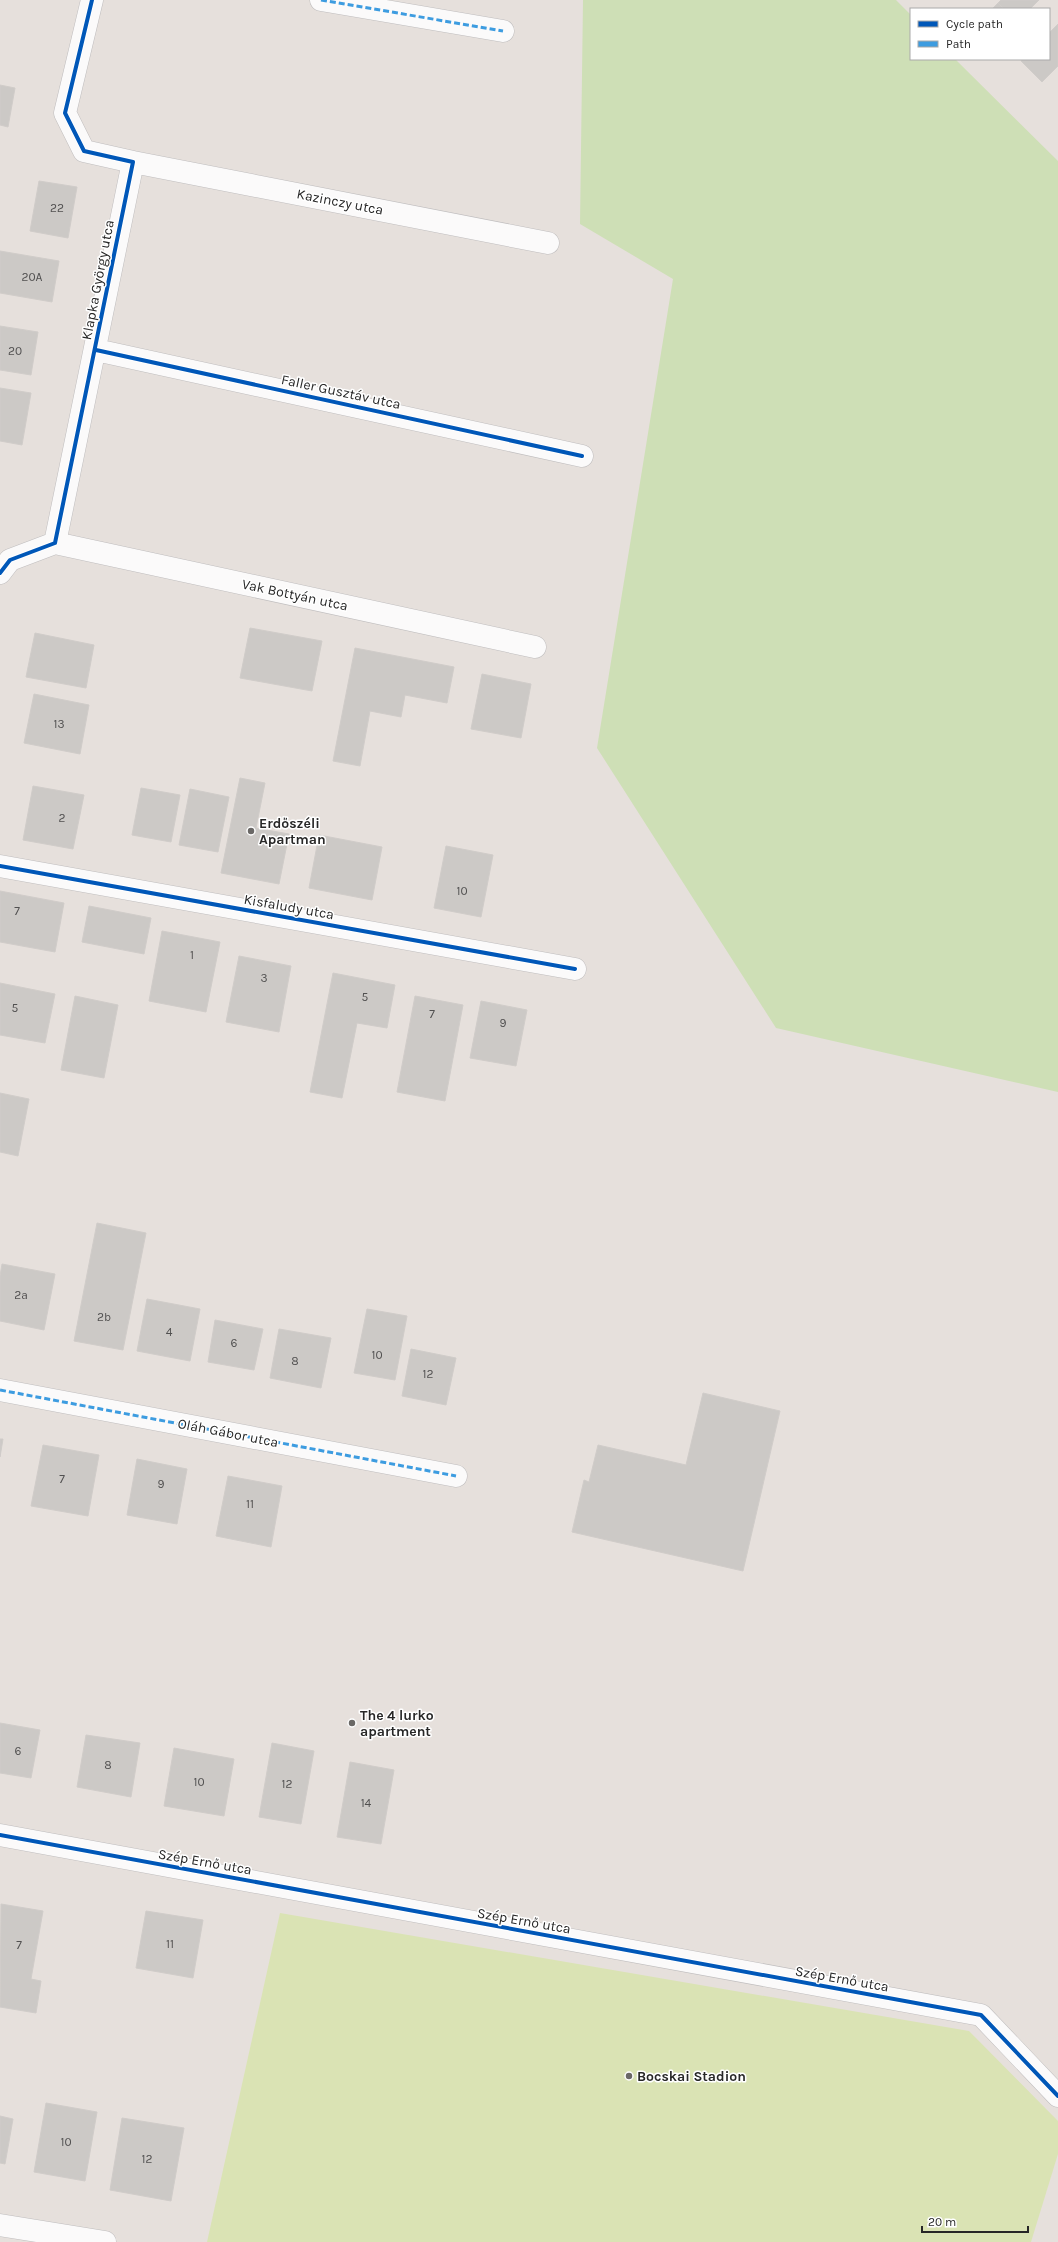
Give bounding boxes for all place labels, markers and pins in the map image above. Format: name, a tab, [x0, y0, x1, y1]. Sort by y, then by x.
place label: Erdőszéli Apartman	[259, 815, 326, 848]
marker: Erdőszéli Apartman	[246, 826, 256, 836]
place label: The 4 lurko apartment	[360, 1707, 434, 1740]
marker: The 4 lurko apartment	[347, 1718, 357, 1728]
place label: Bocskai Stadion	[637, 2068, 746, 2085]
marker: Bocskai Stadion	[624, 2071, 634, 2081]

